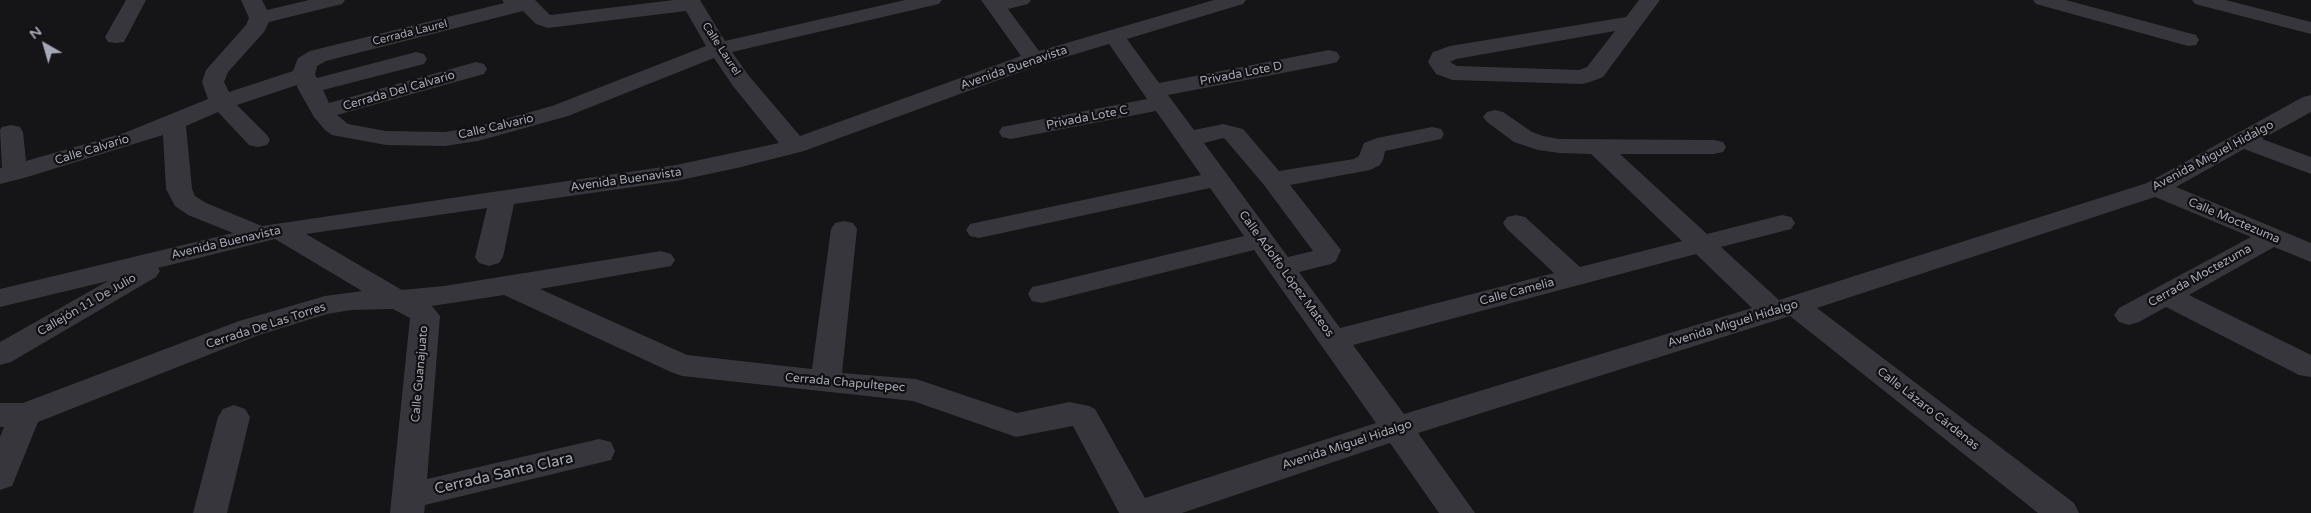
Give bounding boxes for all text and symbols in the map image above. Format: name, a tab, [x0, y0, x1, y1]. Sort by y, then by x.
street label: Cerrada Laurel	[371, 17, 449, 49]
north arrow	[20, 20, 70, 70]
street label: Calle Laurel	[699, 20, 743, 78]
text: N	[26, 23, 45, 43]
street label: Avenida Buenavista	[959, 43, 1069, 93]
street label: Privada Lote D	[1199, 59, 1283, 89]
street label: Cerrada Del Calvario	[341, 68, 457, 114]
street label: Privada Lote C	[1045, 103, 1129, 133]
street label: Calle Calvario	[457, 111, 535, 143]
street label: Avenida Miguel Hidalgo	[2150, 118, 2276, 194]
street label: Calle Calvario	[53, 132, 131, 168]
street label: Avenida Buenavista	[570, 165, 682, 195]
street label: Calle Moctezuma	[2186, 195, 2282, 247]
street label: Calle Adolfo López Mateos	[1235, 208, 1337, 340]
street label: Avenida Buenavista	[170, 223, 282, 263]
street label: Cerrada Moctezuma	[2146, 242, 2254, 310]
street label: Callejón 11 De Julio	[35, 271, 139, 339]
street label: Calle Camelia	[1478, 275, 1556, 309]
street label: Avenida Miguel Hidalgo	[1666, 297, 1800, 351]
street label: Cerrada De Las Torres	[204, 300, 328, 352]
street label: Calle Guanajuato	[409, 325, 431, 423]
street label: Calle Lázaro Cárdenas	[1874, 365, 1982, 453]
street label: Cerrada Chapultepec	[784, 371, 906, 395]
street label: Avenida Miguel Hidalgo	[1280, 417, 1414, 473]
street label: Cerrada Santa Clara	[433, 449, 575, 499]

